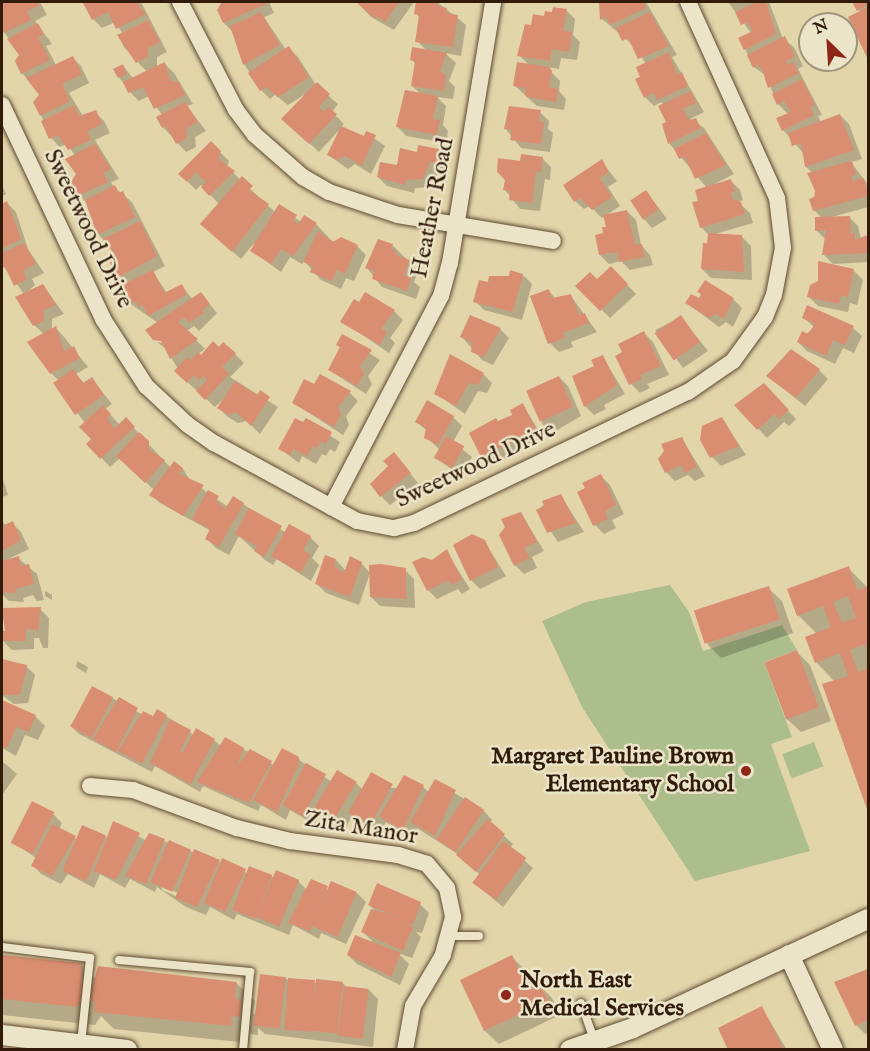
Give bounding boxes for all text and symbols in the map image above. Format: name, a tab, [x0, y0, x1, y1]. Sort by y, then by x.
north arrow	[798, 12, 858, 72]
text: N	[811, 16, 832, 39]
street label: Heather Road	[405, 136, 461, 280]
street label: Sweetwood Drive	[37, 145, 139, 313]
street label: Sweetwood Drive	[391, 415, 561, 515]
place label: Margaret Pauline Brown Elementary School	[491, 743, 734, 799]
marker: Margaret Pauline Brown Elementary School	[739, 764, 753, 778]
street label: Zita Manor	[302, 805, 420, 851]
place label: North East Medical Services	[520, 967, 684, 1023]
marker: North East Medical Services	[497, 986, 515, 1004]

